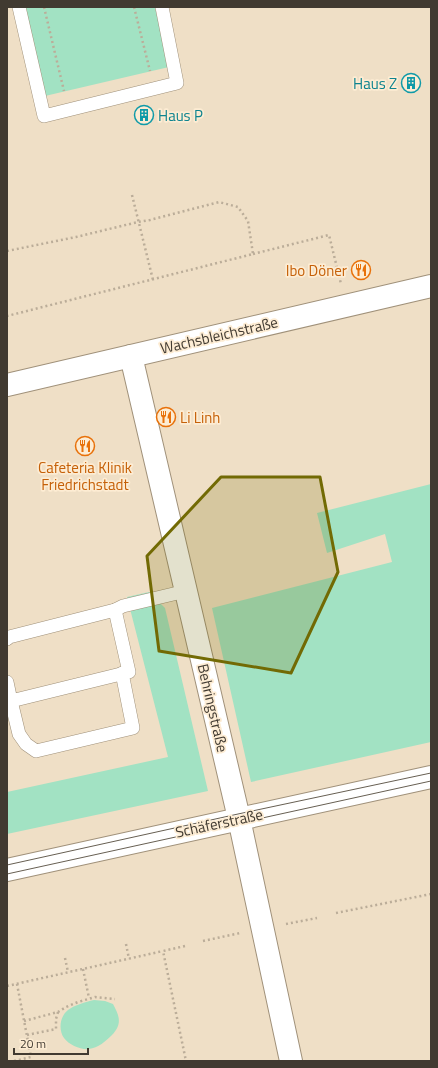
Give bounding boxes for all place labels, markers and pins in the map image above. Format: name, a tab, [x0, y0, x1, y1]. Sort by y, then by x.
place label: Haus Z	[353, 72, 397, 95]
building icon: Haus Z	[400, 72, 422, 94]
building icon: Haus P	[133, 104, 155, 126]
place label: Haus P	[158, 104, 203, 127]
place label: Ibo Döner	[286, 259, 347, 282]
restaurant icon: Ibo Döner	[350, 259, 372, 281]
restaurant icon: Li Linh	[155, 406, 177, 428]
place label: Li Linh	[180, 406, 220, 429]
restaurant icon: Cafeteria Klinik Friedrichstadt	[74, 435, 96, 457]
place label: Cafeteria Klinik Friedrichstadt	[38, 456, 132, 496]

